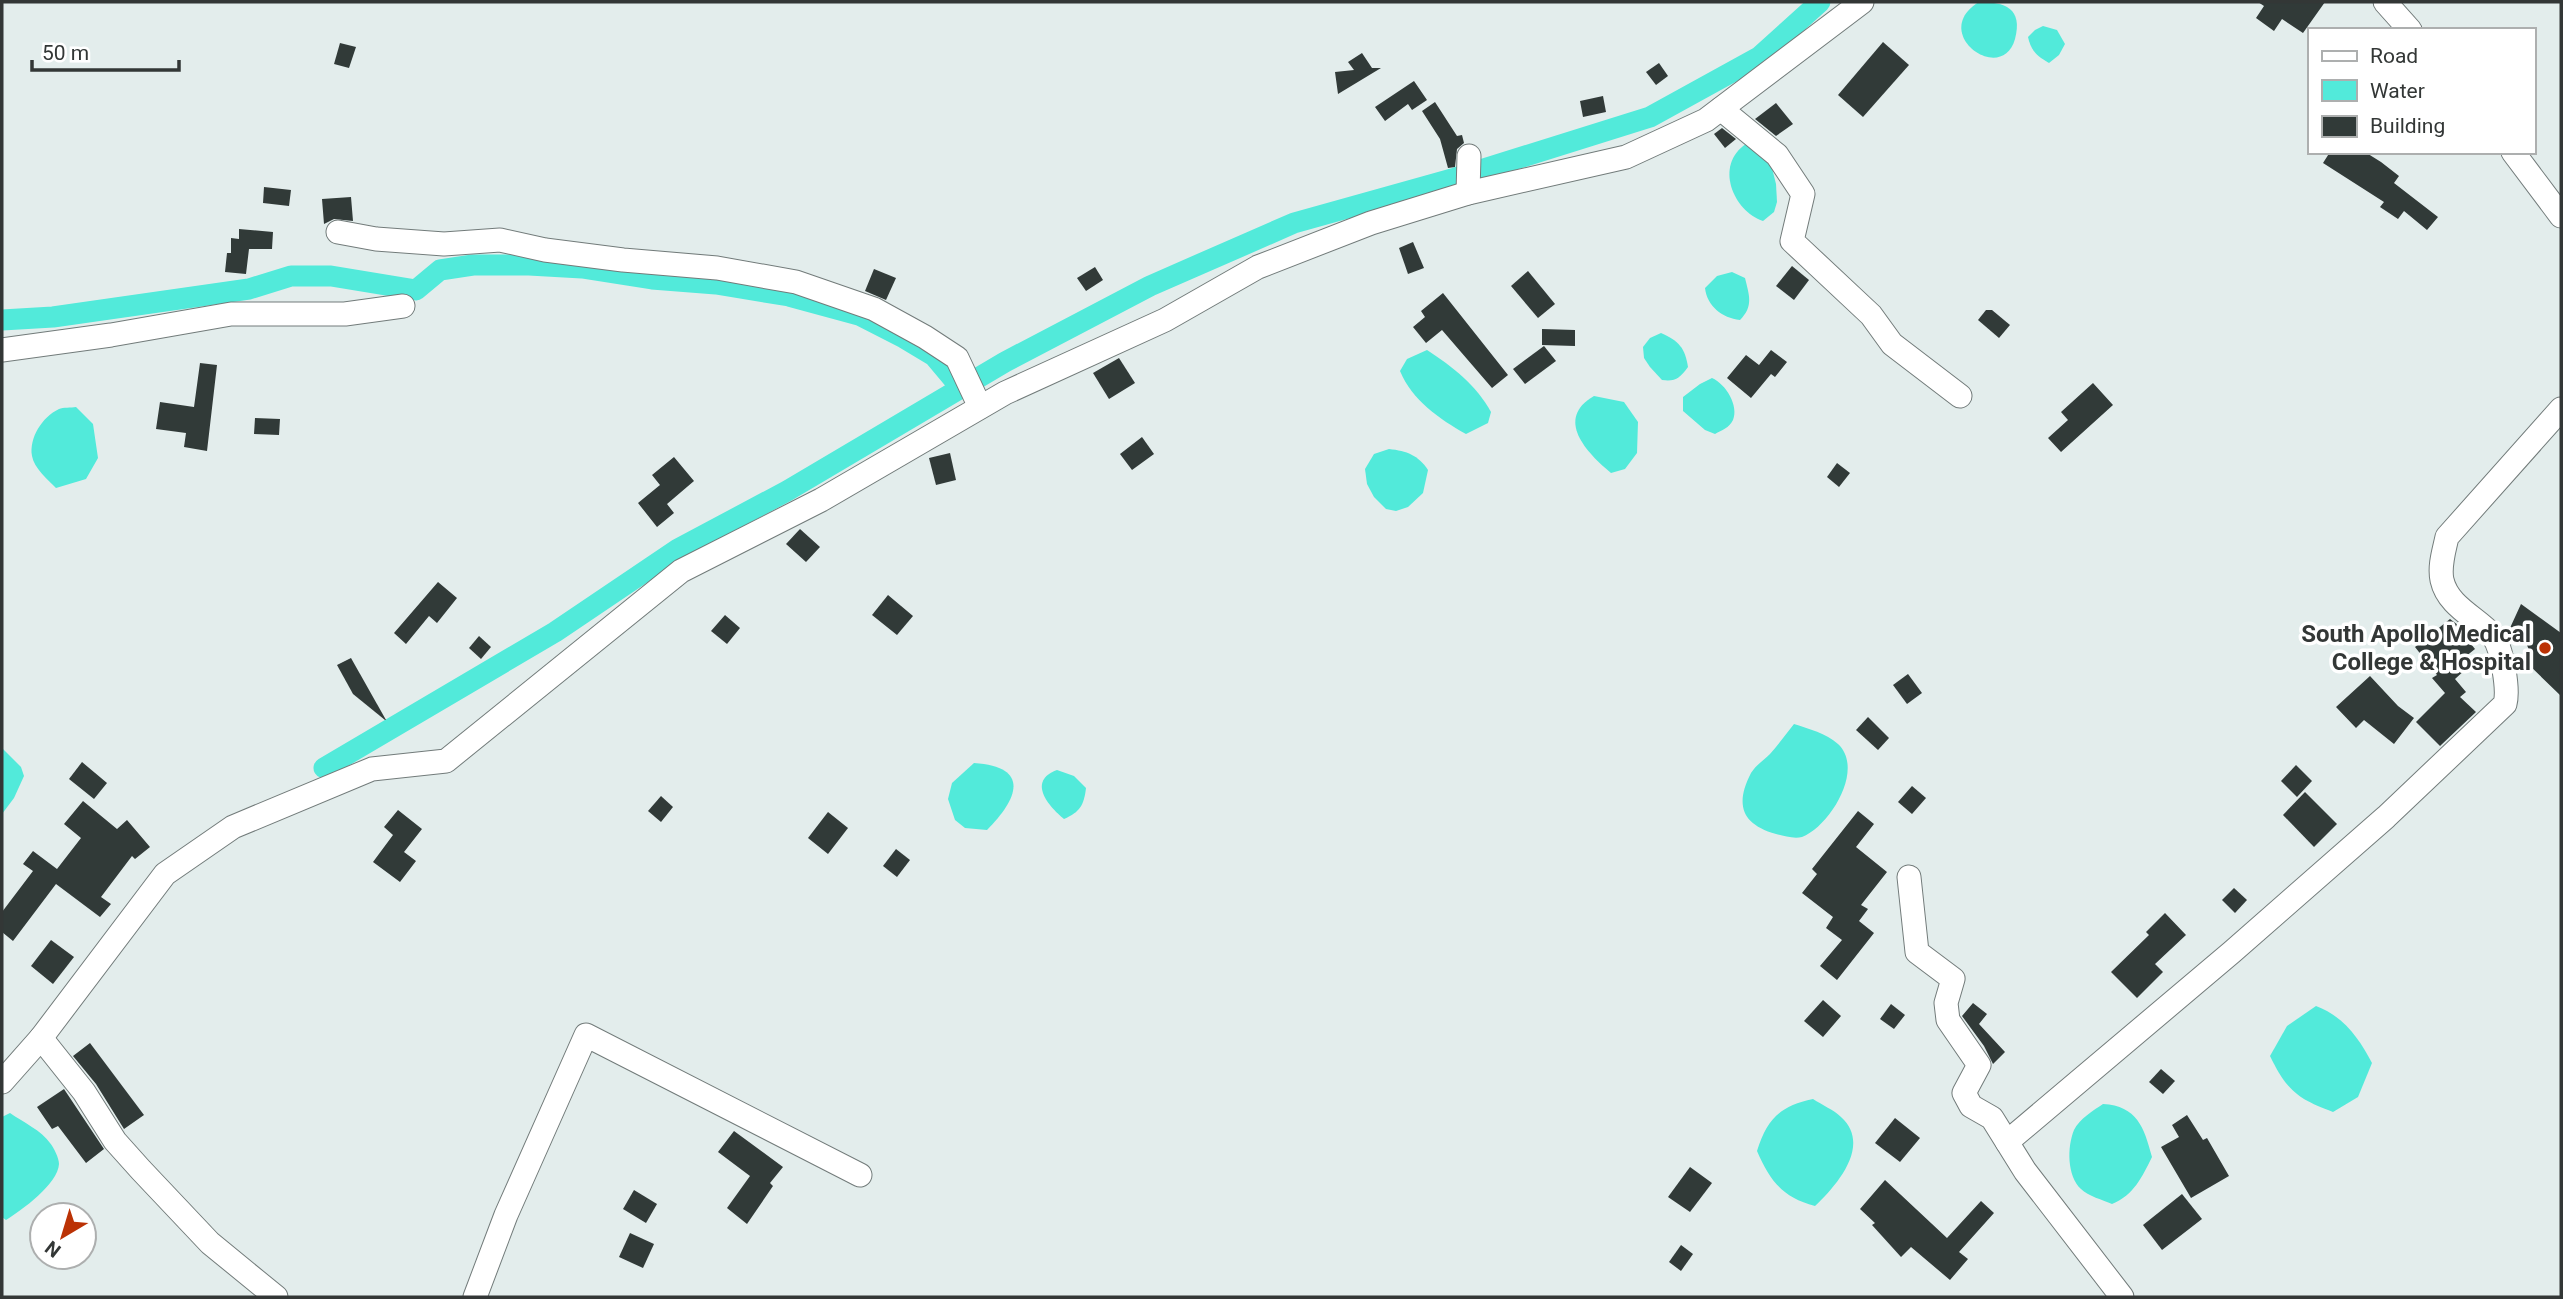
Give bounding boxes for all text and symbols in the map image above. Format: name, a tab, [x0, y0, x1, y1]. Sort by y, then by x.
scale bar	[32, 28, 178, 72]
legend	[2308, 28, 2535, 154]
text: 50 m	[42, 41, 89, 65]
text: Road	[2370, 44, 2418, 68]
text: Water	[2370, 79, 2425, 103]
text: Building	[2370, 114, 2445, 138]
place label: South Apollo Medical College & Hospital	[2301, 620, 2531, 676]
marker: South Apollo Medical College & Hospital	[2537, 640, 2553, 656]
north arrow	[28, 1201, 98, 1271]
text: N	[40, 1236, 65, 1262]

